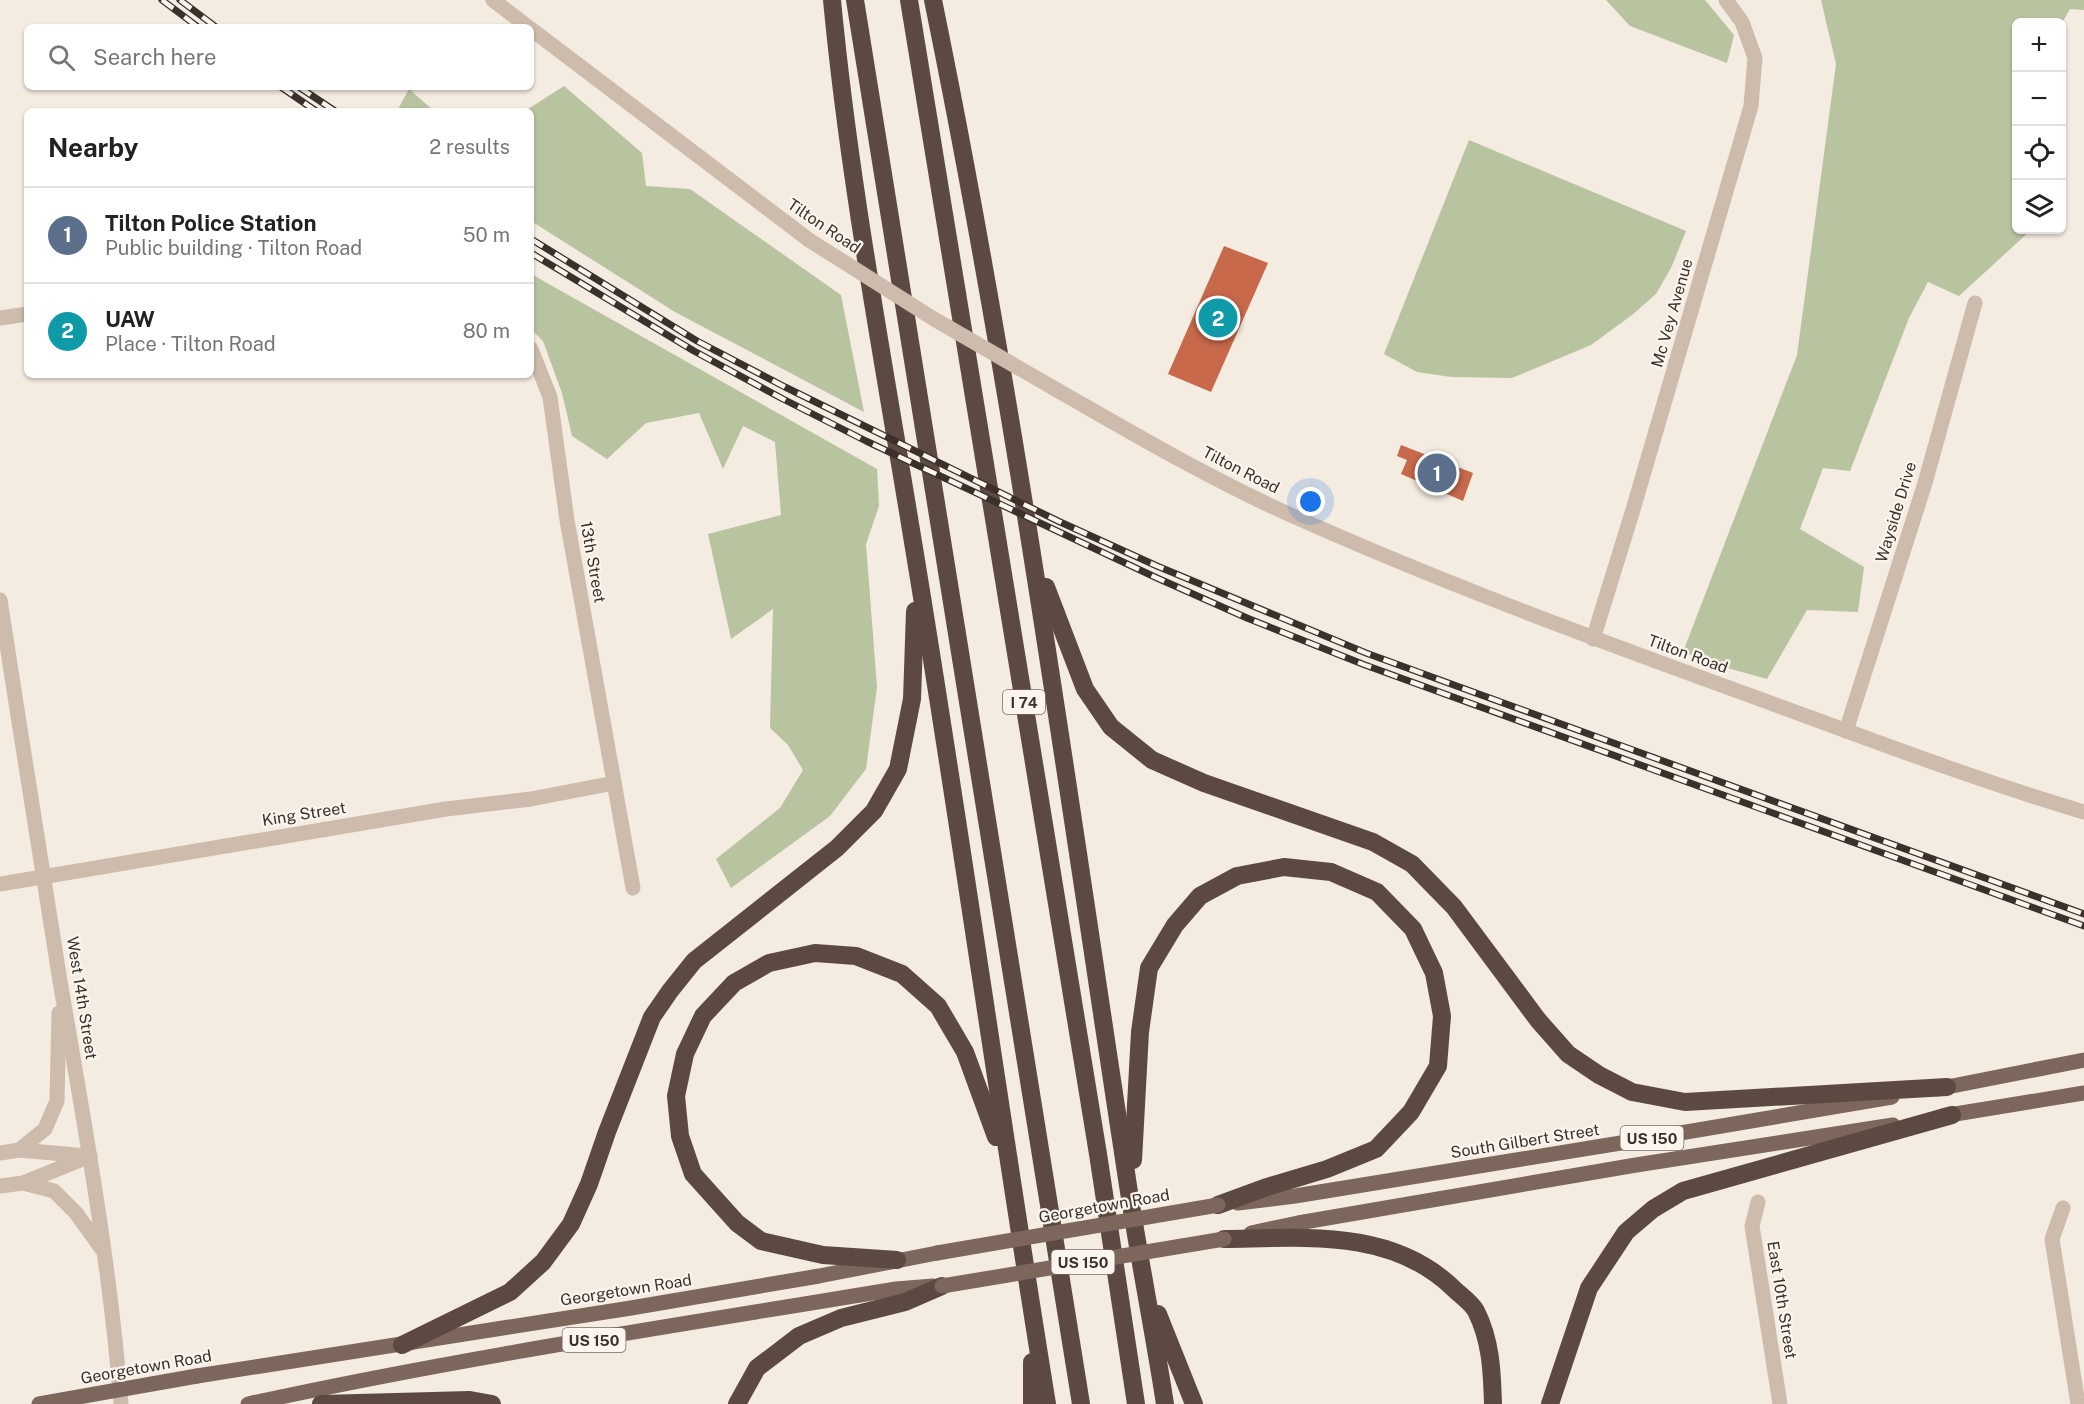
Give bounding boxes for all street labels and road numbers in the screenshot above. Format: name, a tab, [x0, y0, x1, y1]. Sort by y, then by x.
street label: Tilton Road	[784, 195, 864, 257]
street label: Mc Vey Avenue	[1647, 256, 1697, 370]
street label: Tilton Road	[1199, 442, 1283, 498]
street label: Wayside Drive	[1872, 459, 1920, 565]
street label: 13th Street	[576, 520, 610, 604]
street label: Tilton Road	[1645, 631, 1731, 677]
road number: I 74	[1003, 690, 1045, 714]
street label: King Street	[261, 798, 347, 830]
street label: West 14th Street	[63, 935, 101, 1061]
street label: South Gilbert Street	[1449, 1120, 1601, 1162]
road number: US 150	[1620, 1126, 1684, 1150]
street label: Georgetown Road	[1037, 1185, 1171, 1227]
street label: East 10th Street	[1763, 1240, 1801, 1360]
road number: US 150	[1052, 1250, 1114, 1274]
street label: Georgetown Road	[559, 1270, 693, 1310]
road number: US 150	[562, 1328, 626, 1352]
street label: Georgetown Road	[79, 1346, 213, 1388]

